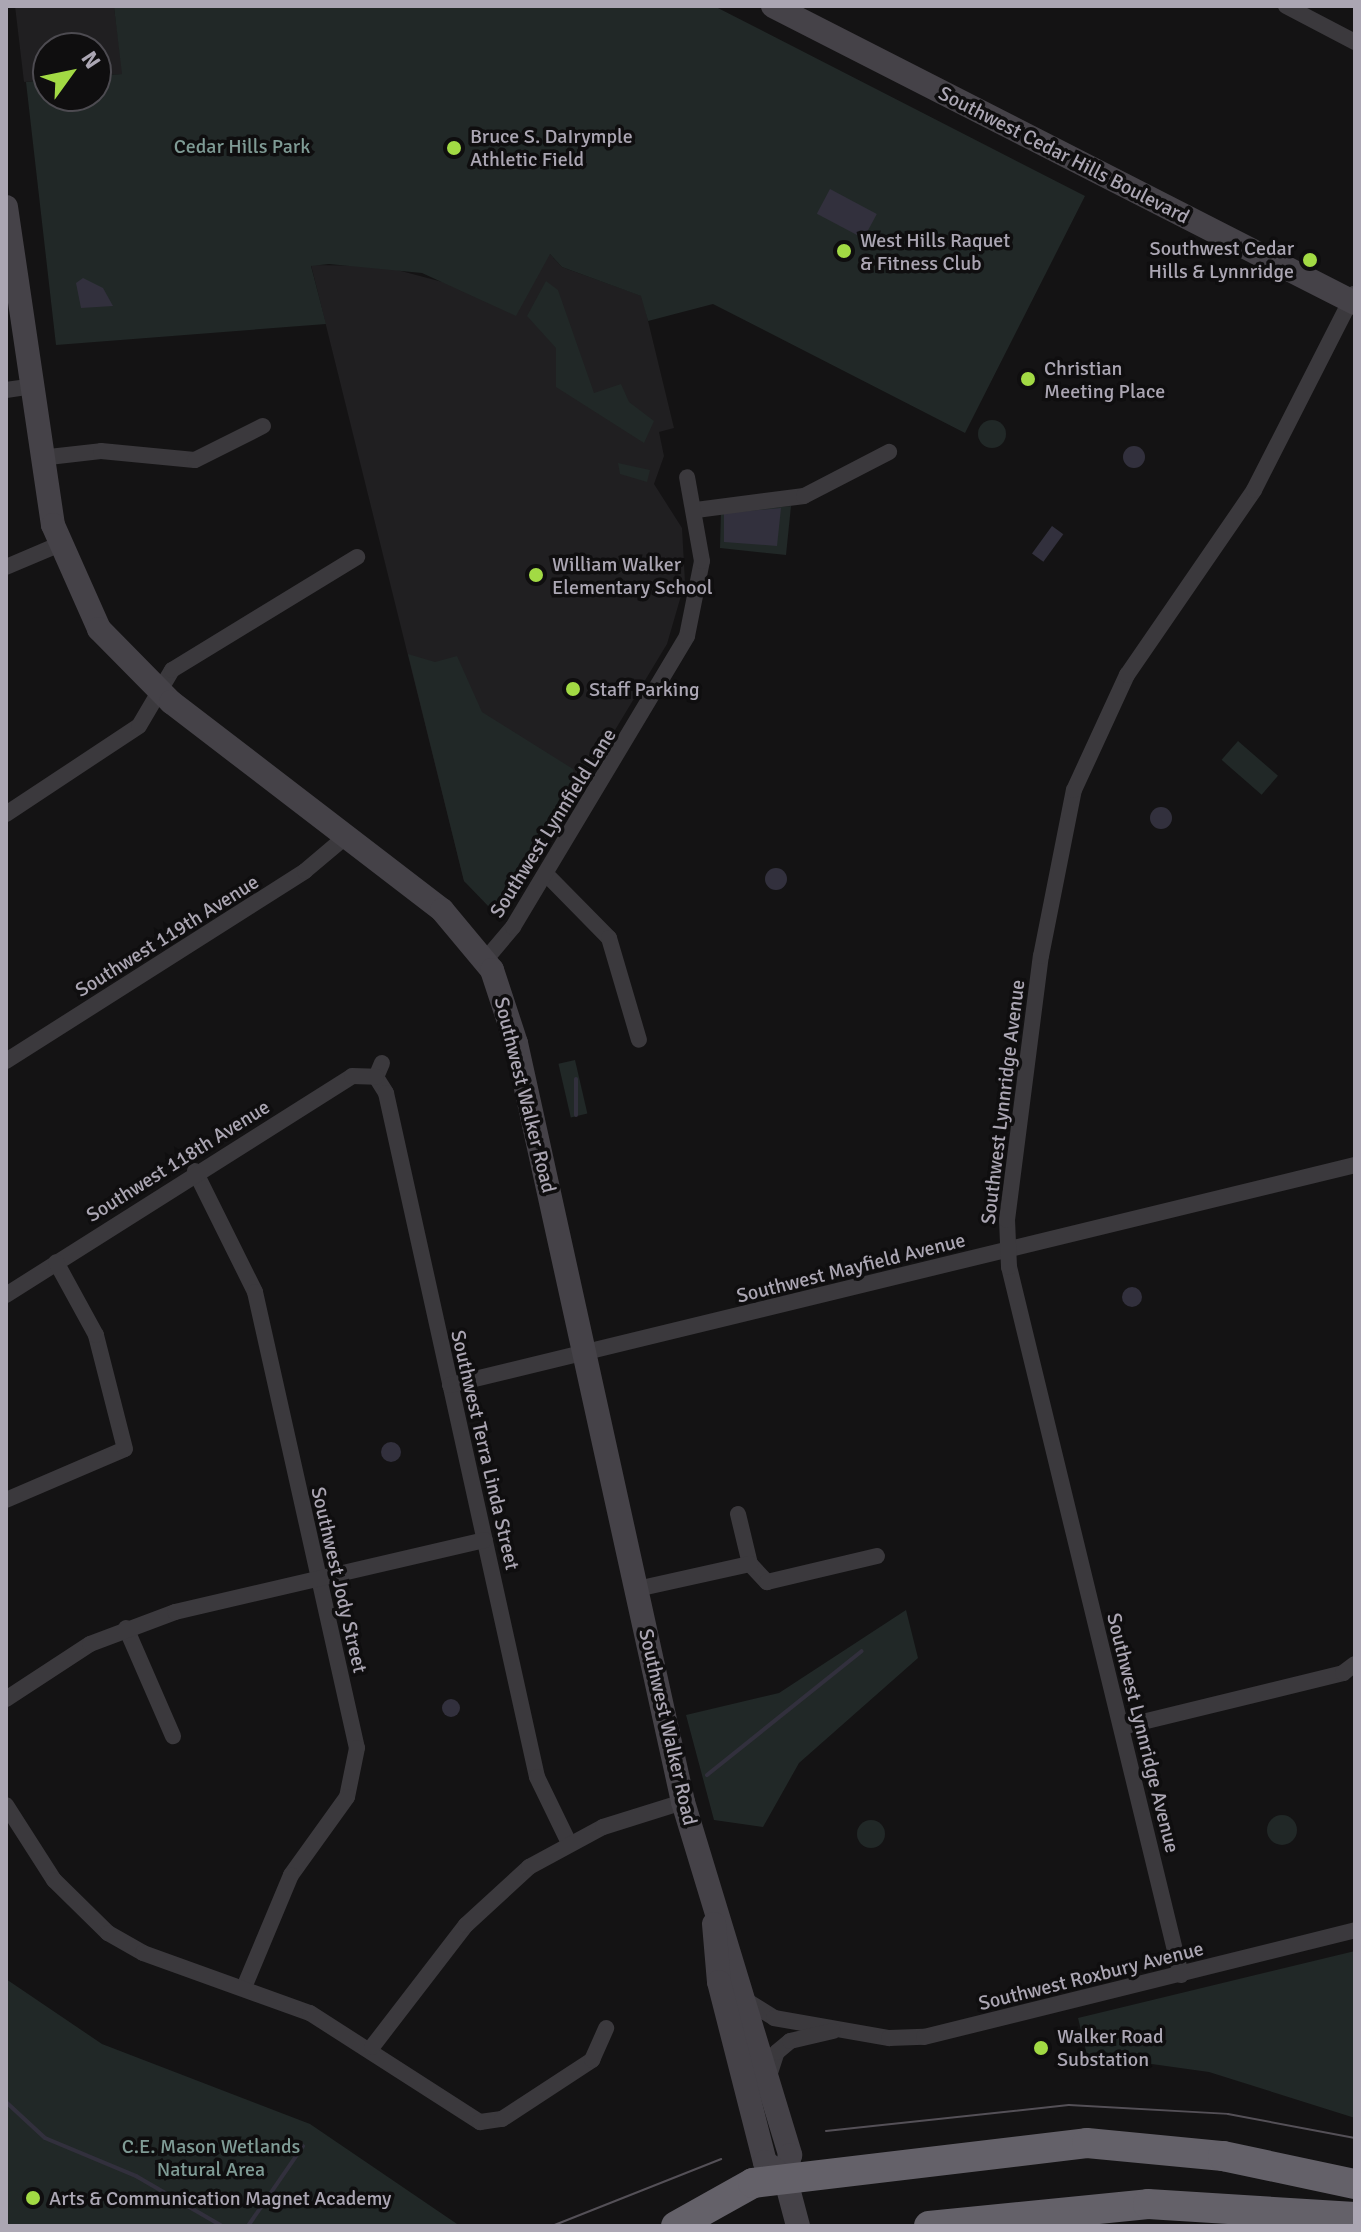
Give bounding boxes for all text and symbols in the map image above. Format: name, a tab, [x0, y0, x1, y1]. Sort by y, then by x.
north arrow	[32, 32, 112, 112]
text: N	[75, 46, 106, 74]
street label: Southwest Cedar Hills Boulevard	[935, 81, 1193, 229]
place label: Bruce S. DaIrymple Athletic Field	[470, 124, 633, 171]
park label: Cedar Hills Park	[174, 134, 310, 158]
marker: Bruce S. DaIrymple Athletic Field	[445, 139, 463, 157]
place label: West Hills Raquet & Fitness Club	[860, 228, 1010, 275]
place label: Southwest Cedar Hills & Lynnridge	[1149, 236, 1294, 283]
marker: West Hills Raquet & Fitness Club	[835, 242, 853, 260]
marker: Southwest Cedar Hills & Lynnridge	[1301, 251, 1319, 269]
place label: Christian Meeting Place	[1044, 356, 1165, 403]
marker: Christian Meeting Place	[1019, 370, 1037, 388]
place label: William Walker Elementary School	[552, 552, 713, 599]
marker: William Walker Elementary School	[527, 566, 545, 584]
place label: Staff Parking	[589, 677, 700, 701]
marker: Staff Parking	[564, 680, 582, 698]
street label: Southwest Lynnfield Lane	[485, 724, 621, 922]
street label: Southwest 119th Avenue	[71, 870, 263, 1002]
street label: Southwest Lynnridge Avenue	[976, 978, 1030, 1226]
street label: Southwest Walker Road	[489, 995, 561, 1195]
street label: Southwest 118th Avenue	[82, 1095, 274, 1227]
street label: Southwest Mayfield Avenue	[734, 1228, 968, 1308]
street label: Southwest Terra Linda Street	[446, 1328, 524, 1572]
street label: Southwest Jody Street	[306, 1485, 372, 1675]
street label: Southwest Lynnridge Avenue	[1102, 1611, 1184, 1855]
street label: Southwest Walker Road	[634, 1626, 702, 1828]
street label: Southwest Roxbury Avenue	[976, 1936, 1206, 2016]
place label: Walker Road Substation	[1057, 2024, 1163, 2071]
marker: Walker Road Substation	[1032, 2039, 1050, 2057]
park label: C.E. Mason Wetlands Natural Area	[122, 2134, 300, 2181]
place label: Arts & Communication Magnet Academy	[49, 2186, 391, 2210]
marker: Arts & Communication Magnet Academy	[24, 2189, 42, 2207]

